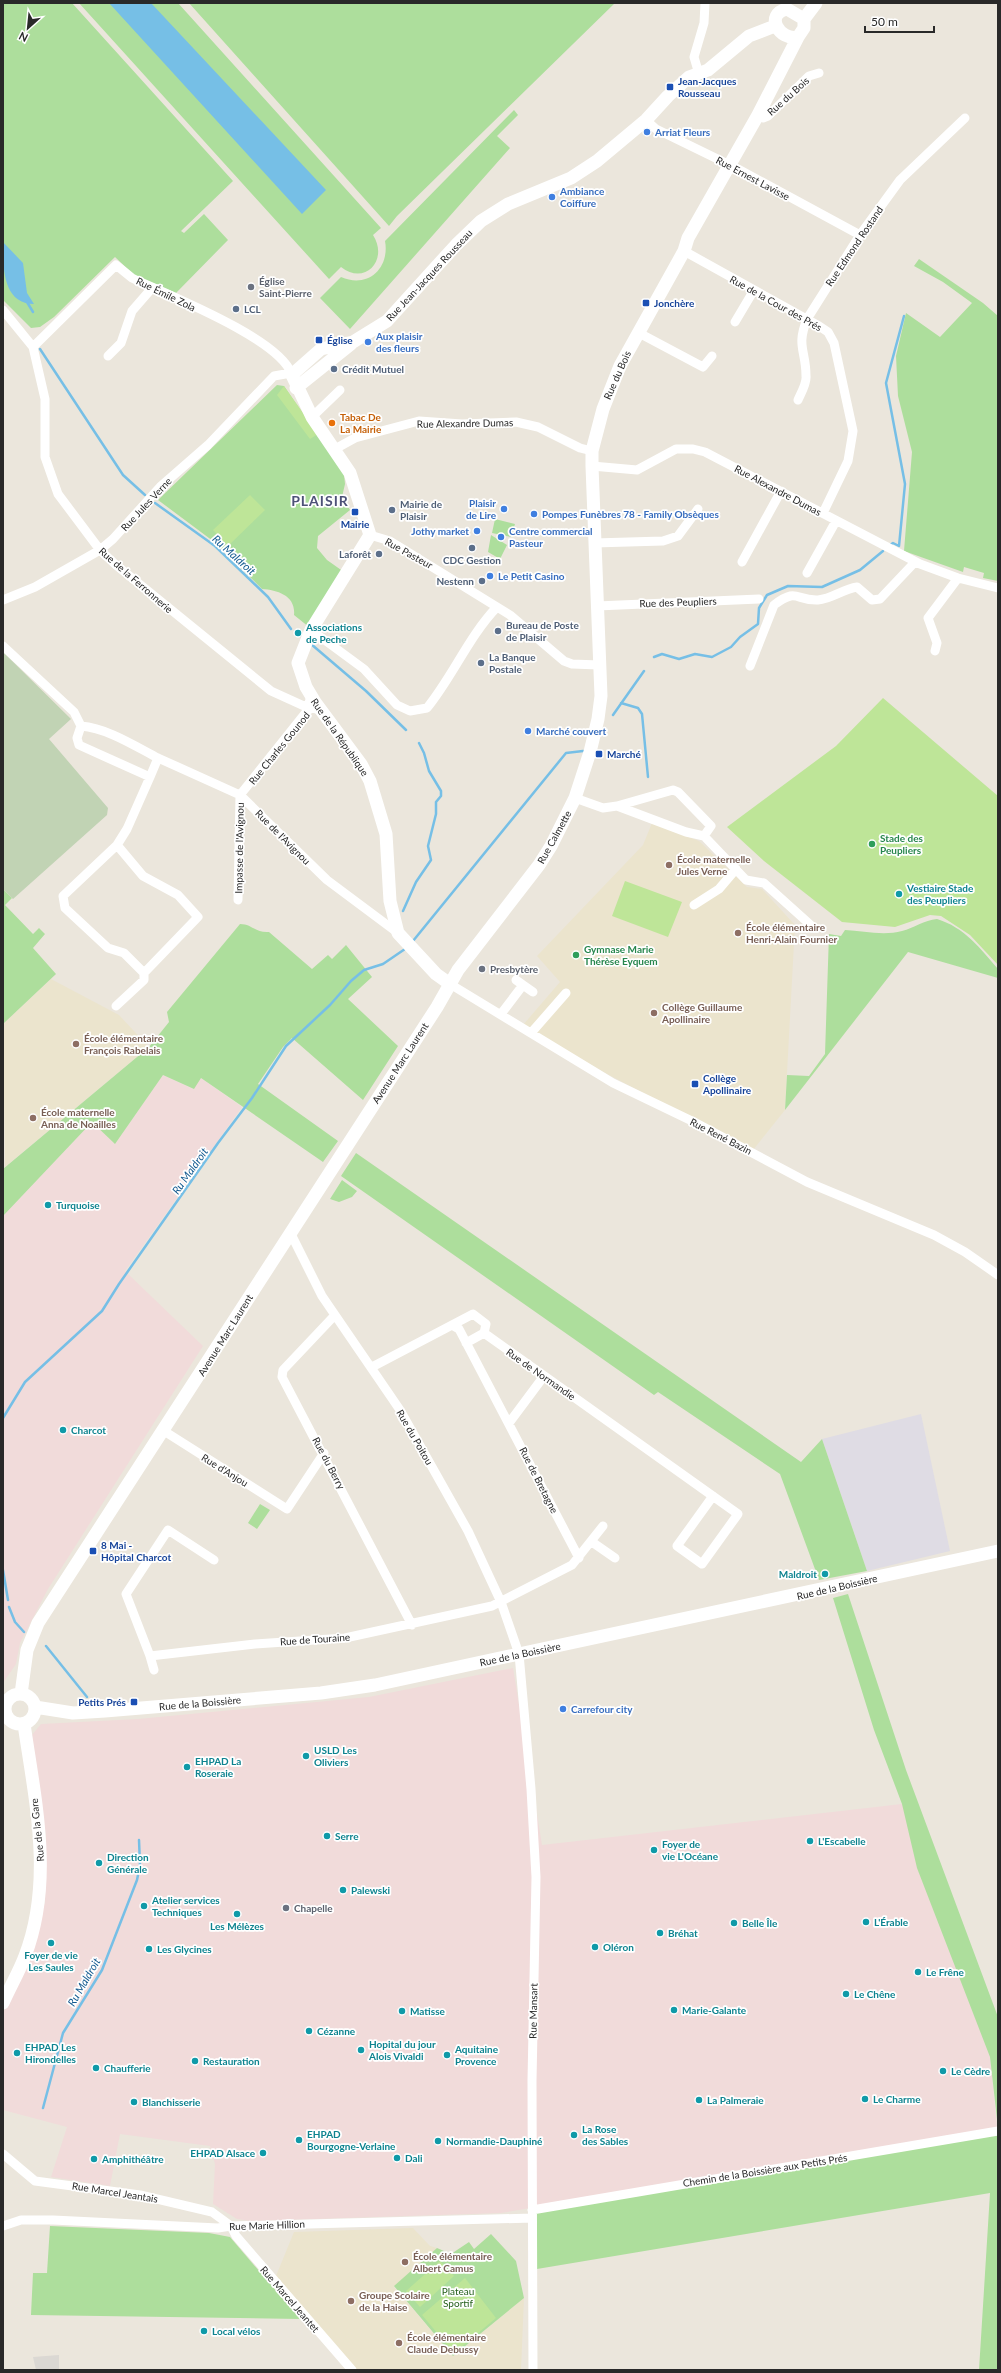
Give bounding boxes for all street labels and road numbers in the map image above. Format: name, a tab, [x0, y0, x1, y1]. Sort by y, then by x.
street label: Rue du Bois	[765, 74, 811, 118]
street label: Rue Ernest Lavisse	[714, 154, 792, 202]
street label: Rue Edmond Rostand	[823, 204, 885, 288]
street label: Rue Jean-Jacques Rousseau	[383, 227, 475, 323]
street label: Rue de la Cour des Prés	[728, 273, 824, 333]
street label: Rue Émile Zola	[134, 274, 198, 314]
street label: Rue du Bois	[601, 349, 633, 401]
street label: Rue Alexandre Dumas	[417, 416, 513, 430]
street label: Rue Alexandre Dumas	[733, 462, 823, 518]
street label: Rue Jules Verne	[118, 475, 174, 533]
street label: Rue Pasteur	[383, 535, 435, 571]
street label: Rue de la Ferronnerie	[97, 545, 175, 615]
street label: Rue des Peupliers	[639, 595, 717, 609]
street label: Rue de la République	[309, 696, 371, 778]
street label: Rue Charles Gounod	[246, 709, 312, 787]
street label: Impasse de l'Avignou	[232, 802, 246, 894]
street label: Rue de l'Avignou	[253, 807, 313, 867]
street label: Rue Calmette	[534, 808, 574, 866]
street label: Avenue Marc Laurent	[369, 1020, 431, 1106]
street label: Rue René Bazin	[688, 1115, 754, 1157]
street label: Avenue Marc Laurent	[195, 1292, 255, 1378]
street label: Rue de Normandie	[504, 1346, 578, 1402]
street label: Rue du Poitou	[394, 1407, 436, 1467]
street label: Rue du Berry	[310, 1435, 348, 1492]
street label: Rue de Bretagne	[517, 1445, 561, 1515]
street label: Rue d'Anjou	[200, 1451, 250, 1489]
street label: Rue de la Boissière	[796, 1572, 878, 1602]
street label: Rue de Touraine	[279, 1631, 351, 1647]
street label: Rue de la Boissière	[478, 1640, 562, 1668]
street label: Rue de la Boissière	[158, 1693, 242, 1713]
street label: Rue de la Gare	[28, 1798, 46, 1862]
street label: Rue Mansart	[527, 1983, 539, 2039]
street label: Chemin de la Boissière aux Petits Prés	[682, 2151, 848, 2189]
street label: Rue Marcel Jeantais	[71, 2179, 159, 2205]
street label: Rue Marie Hillion	[229, 2218, 305, 2232]
street label: Rue Marcel Jeantet	[258, 2263, 322, 2335]

